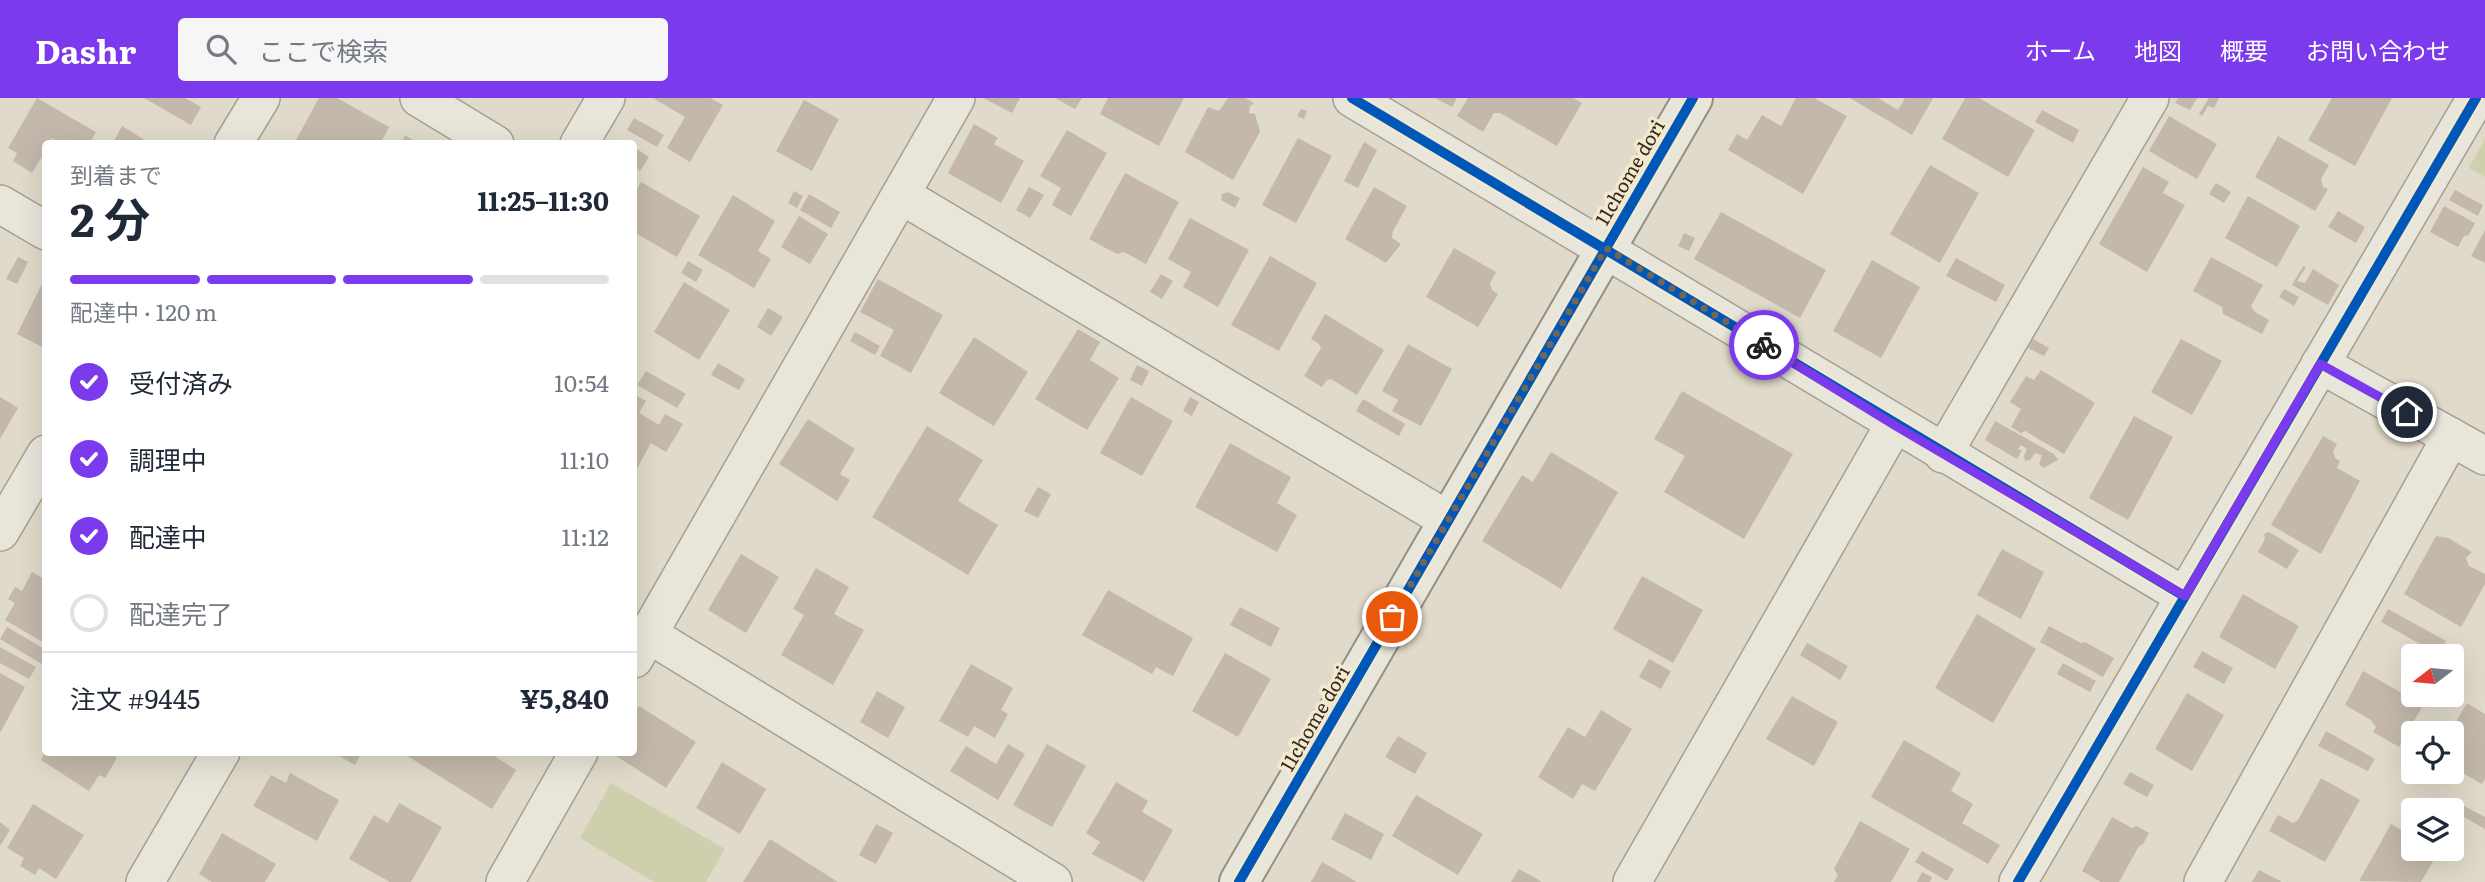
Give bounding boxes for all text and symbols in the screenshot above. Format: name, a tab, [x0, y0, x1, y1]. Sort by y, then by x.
search box	[178, 18, 668, 81]
text: Dashr	[35, 25, 136, 74]
icon: search	[202, 30, 240, 68]
text: ここで検索	[258, 30, 388, 69]
text: ホーム	[2025, 32, 2096, 67]
text: 地図	[2134, 32, 2182, 67]
text: 概要	[2220, 32, 2268, 67]
text: お問い合わせ	[2306, 32, 2450, 67]
street label: 11chome dori	[1587, 114, 1671, 230]
text: 到着まで	[70, 157, 162, 191]
text: 11:25–11:30	[478, 180, 609, 219]
text: 2 分	[70, 183, 150, 251]
text: 配達中 · 120 m	[70, 294, 217, 328]
courier	[1729, 310, 1799, 380]
icon: bike	[1745, 326, 1783, 364]
text: 受付済み	[129, 362, 233, 401]
icon: check	[70, 363, 108, 401]
text: 10:54	[554, 365, 609, 399]
pin	[2377, 382, 2437, 442]
icon: home	[2388, 393, 2426, 431]
text: 調理中	[129, 439, 207, 478]
icon: check	[70, 440, 108, 478]
text: 11:10	[560, 442, 609, 476]
text: 配達中	[129, 516, 207, 555]
icon: check	[70, 517, 108, 555]
text: 11:12	[562, 519, 609, 553]
pin	[1362, 587, 1422, 647]
text: 配達完了	[129, 593, 233, 632]
icon: bag	[1373, 598, 1411, 636]
north arrow	[2401, 644, 2464, 707]
map controls	[2401, 644, 2464, 861]
street label: 11chome dori	[1272, 660, 1356, 776]
text: 注文 #9445	[70, 678, 200, 717]
text: ¥5,840	[520, 678, 609, 717]
button: locate	[2401, 721, 2464, 784]
button: layers	[2401, 798, 2464, 861]

